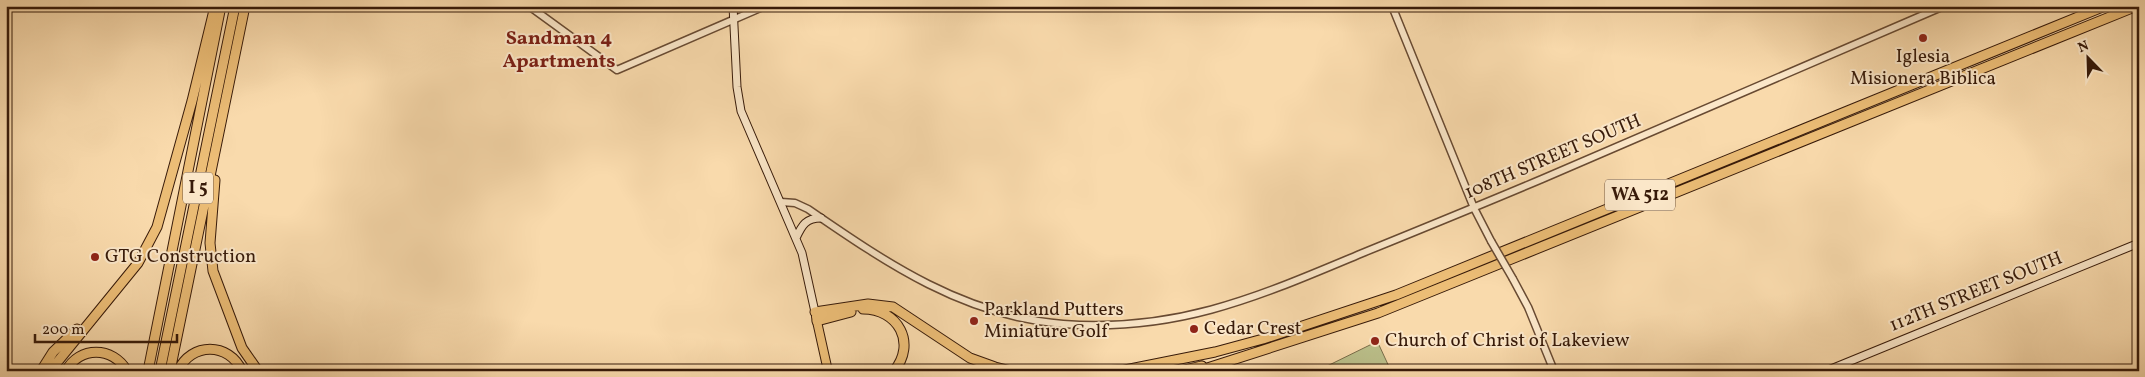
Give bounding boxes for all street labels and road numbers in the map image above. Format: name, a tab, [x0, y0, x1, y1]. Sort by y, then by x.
street label: 108TH STREET SOUTH	[1461, 108, 1645, 206]
road number: I 5	[183, 172, 213, 204]
road number: WA 512	[1605, 180, 1675, 210]
street label: 112TH STREET SOUTH	[1886, 245, 2066, 339]

